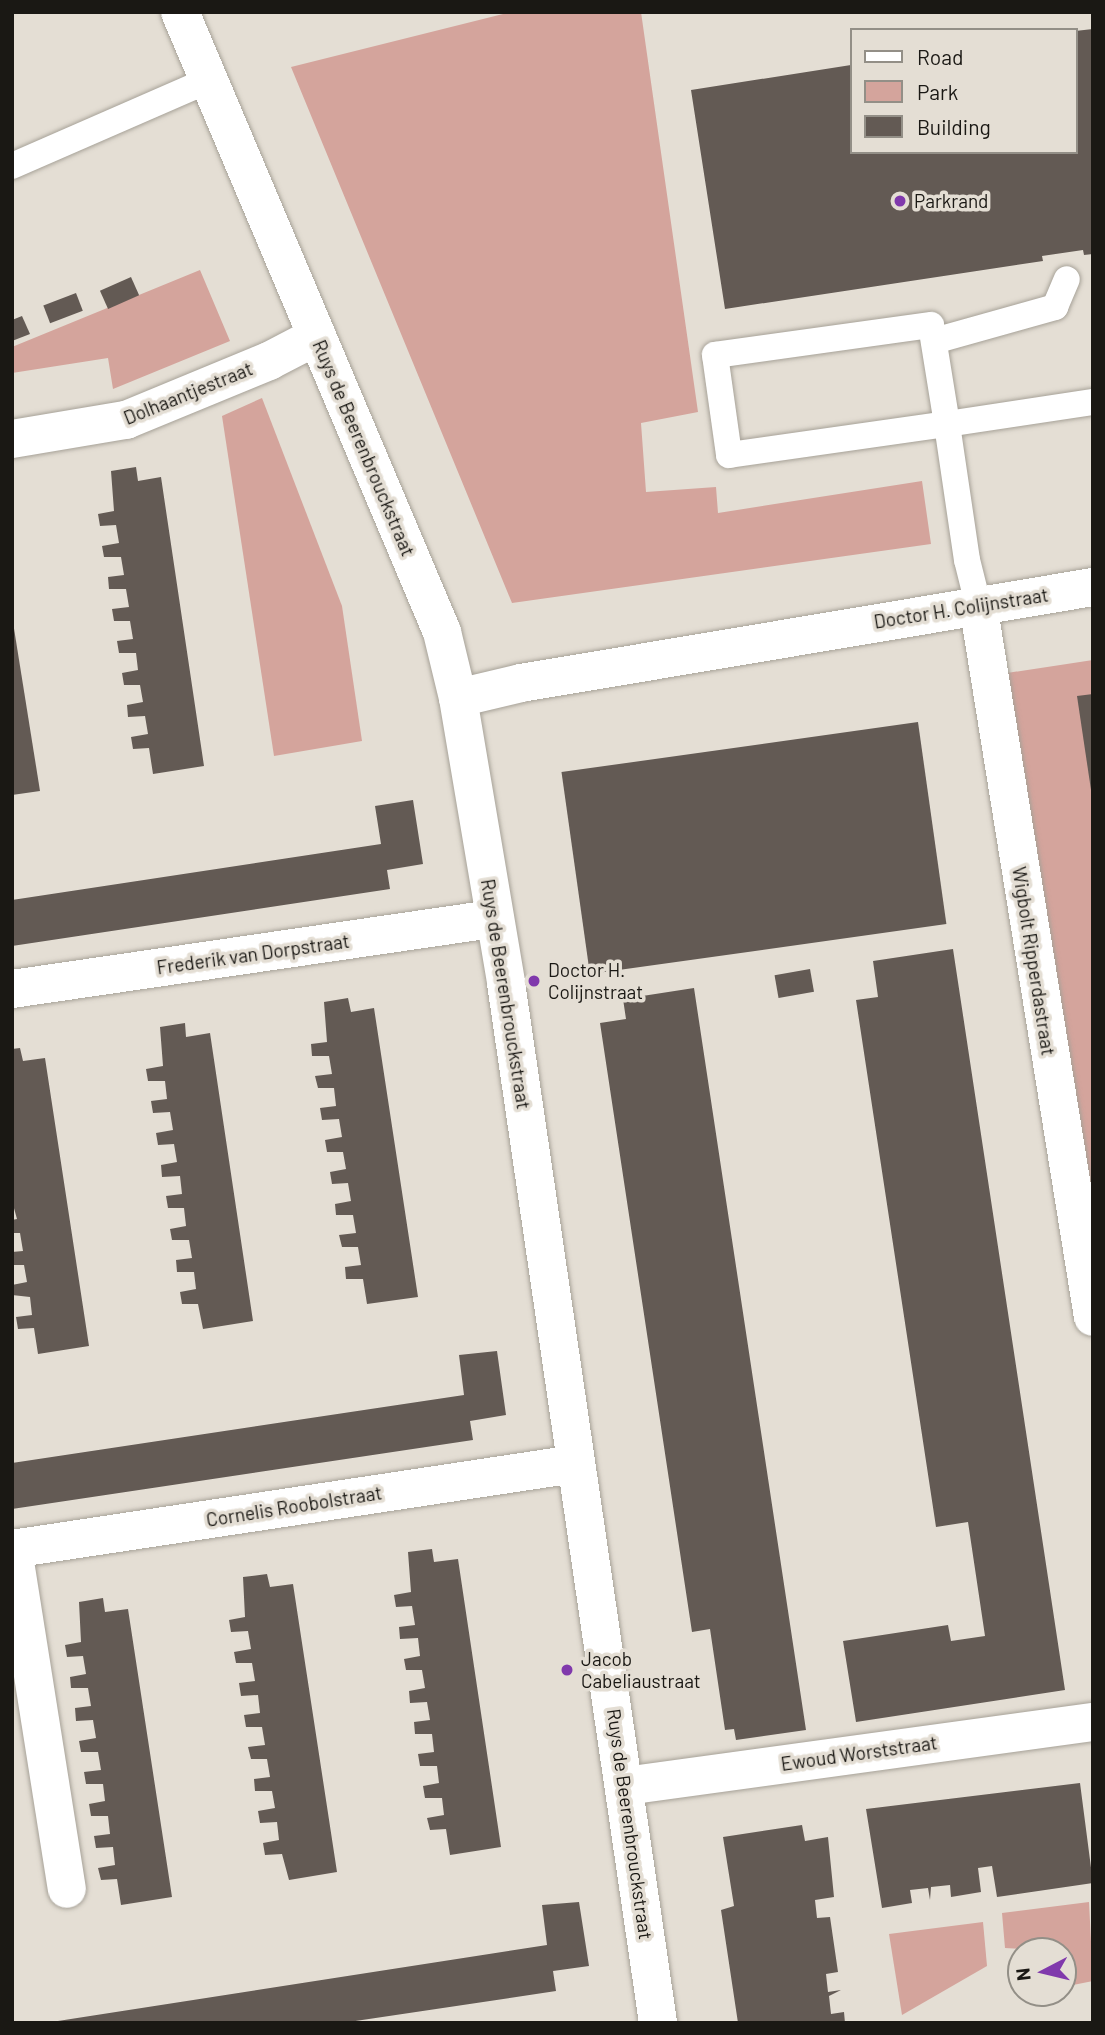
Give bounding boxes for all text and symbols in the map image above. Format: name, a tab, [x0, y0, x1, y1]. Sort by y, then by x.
legend	[850, 28, 1077, 154]
text: Road	[917, 44, 963, 69]
text: Park	[917, 79, 958, 104]
text: Building	[917, 114, 991, 139]
place label: Parkrand	[914, 190, 988, 212]
marker: Parkrand	[892, 193, 908, 209]
street label: Ruys de Beerenbrouckstraat	[308, 336, 420, 560]
street label: Dolhaantjestraat	[120, 357, 256, 429]
street label: Doctor H. Colijnstraat	[872, 583, 1050, 633]
street label: Wigbolt Ripperdastraat	[1008, 865, 1060, 1057]
street label: Ruys de Beerenbrouckstraat	[477, 877, 535, 1111]
street label: Frederik van Dorpstraat	[155, 929, 351, 979]
place label: Doctor H. Colijnstraat	[548, 959, 643, 1003]
marker: Doctor H. Colijnstraat	[526, 973, 542, 989]
street label: Cornelis Roobolstraat	[205, 1481, 383, 1531]
place label: Jacob Cabeliaustraat	[581, 1648, 701, 1692]
marker: Jacob Cabeliaustraat	[559, 1662, 575, 1678]
street label: Ruys de Beerenbrouckstraat	[603, 1707, 657, 1941]
street label: Ewoud Worststraat	[779, 1731, 939, 1775]
north arrow	[1007, 1937, 1077, 2007]
text: N	[1010, 1967, 1035, 1982]

